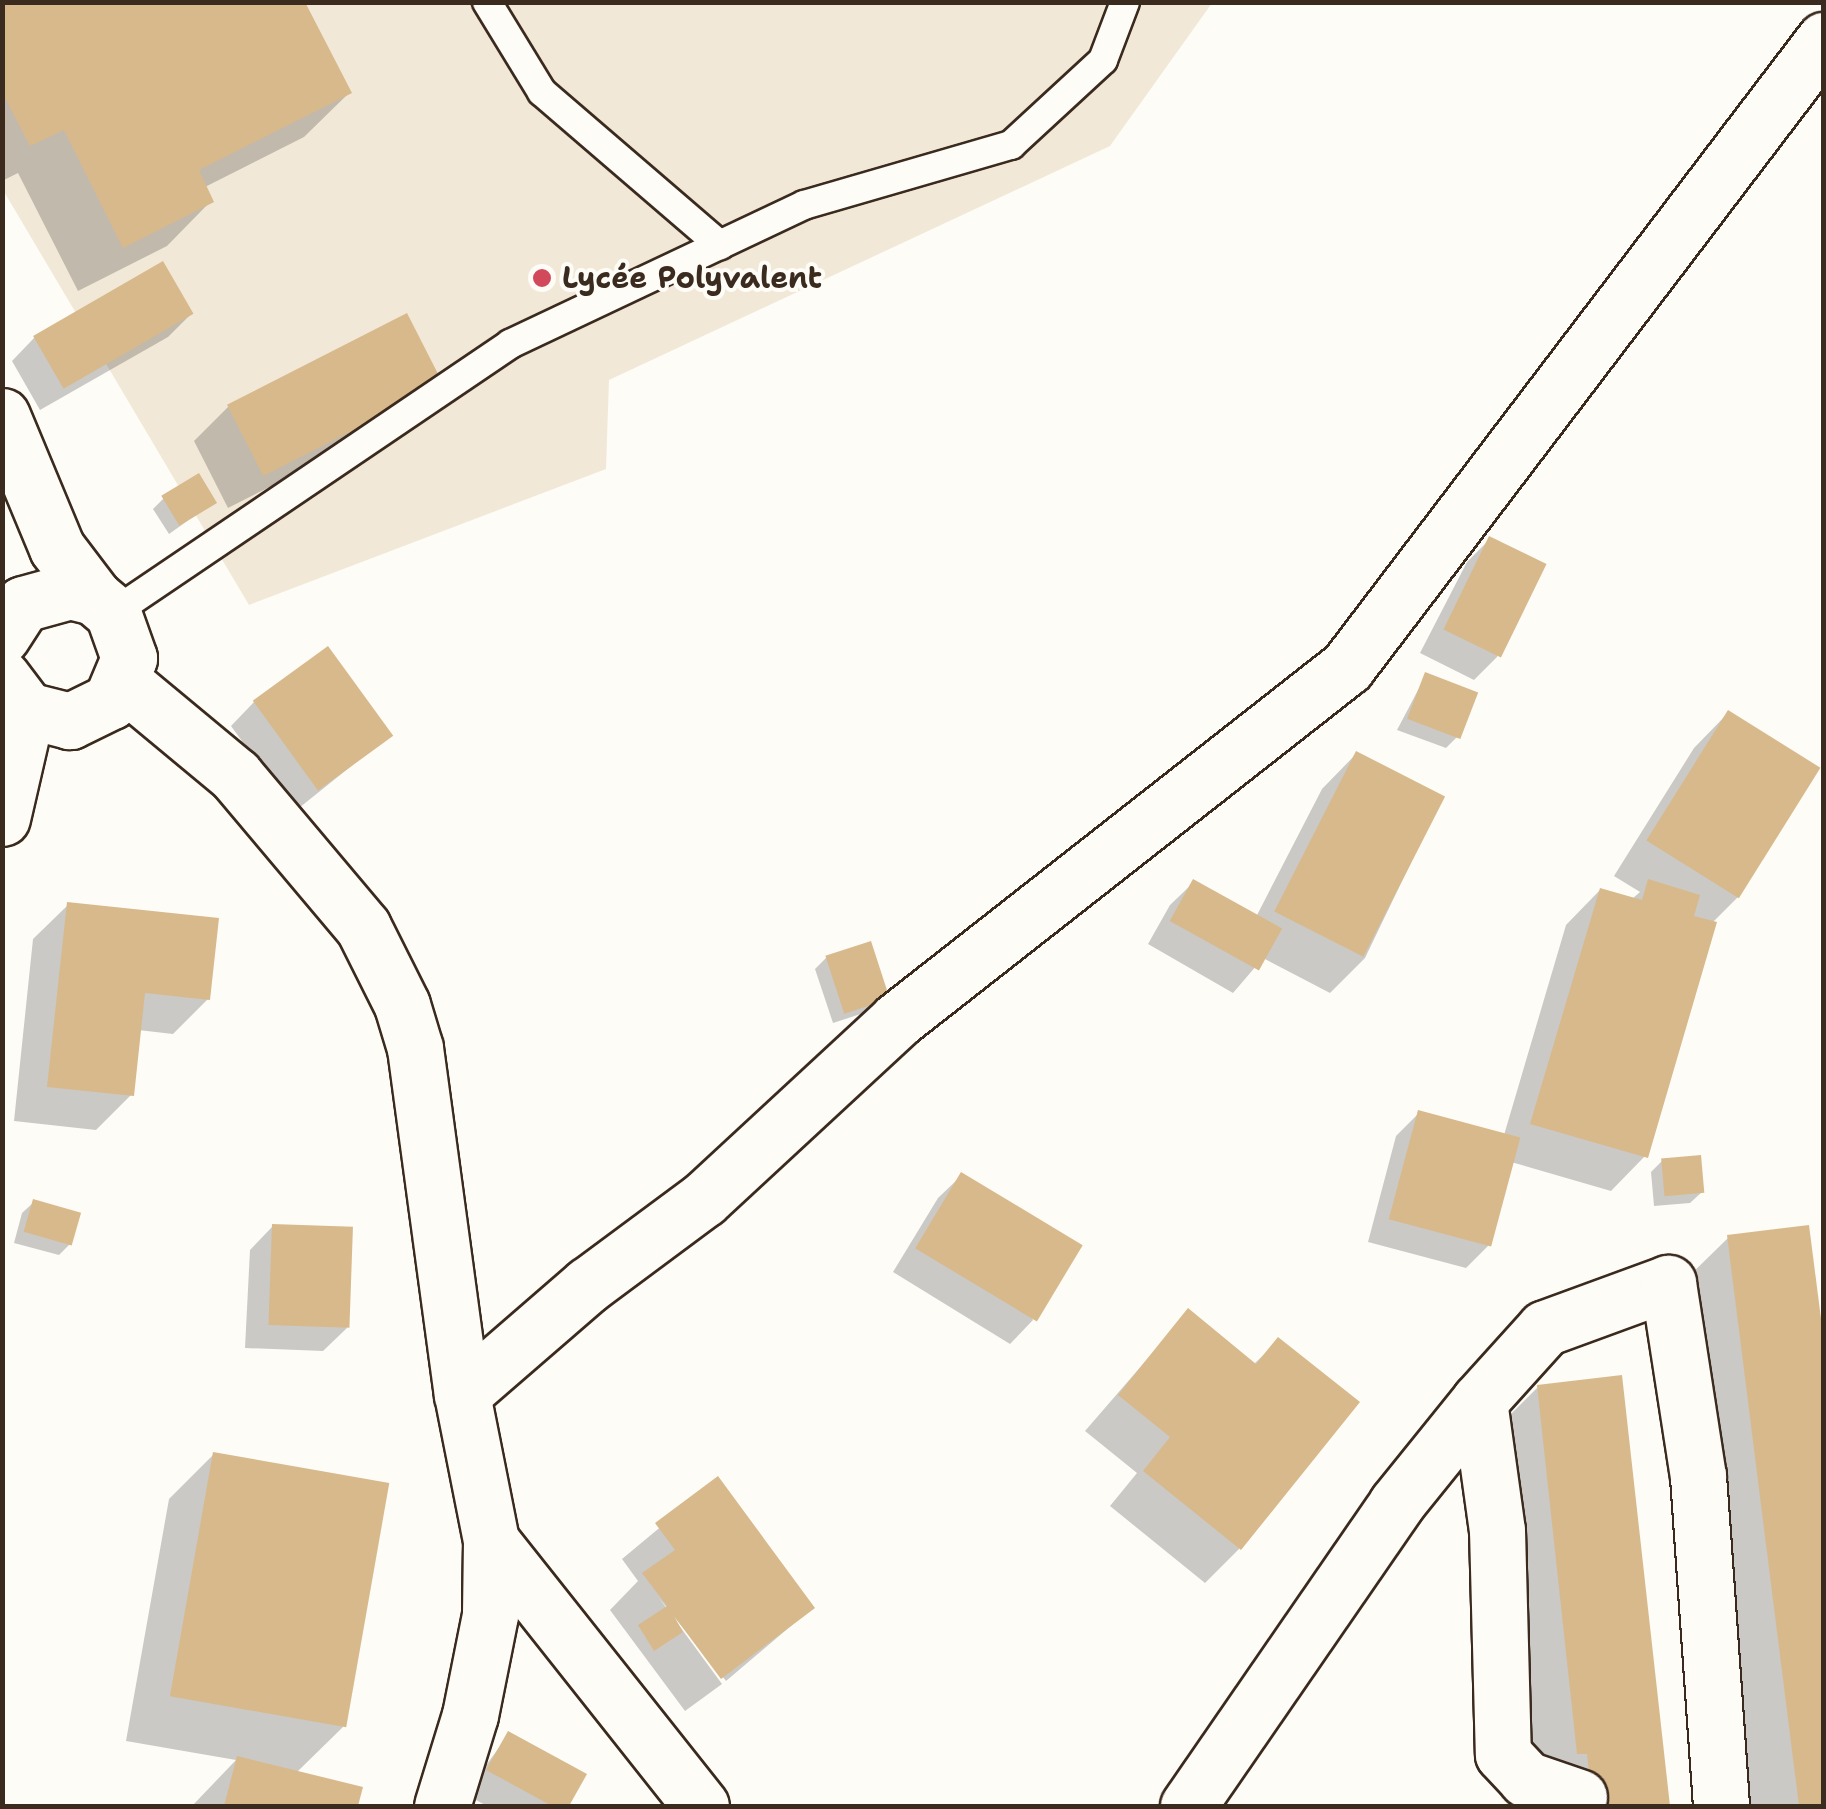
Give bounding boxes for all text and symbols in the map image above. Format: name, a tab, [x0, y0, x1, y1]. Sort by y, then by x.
place label: Lycée Polyvalent	[562, 260, 822, 296]
marker: Lycée Polyvalent	[531, 267, 553, 289]

